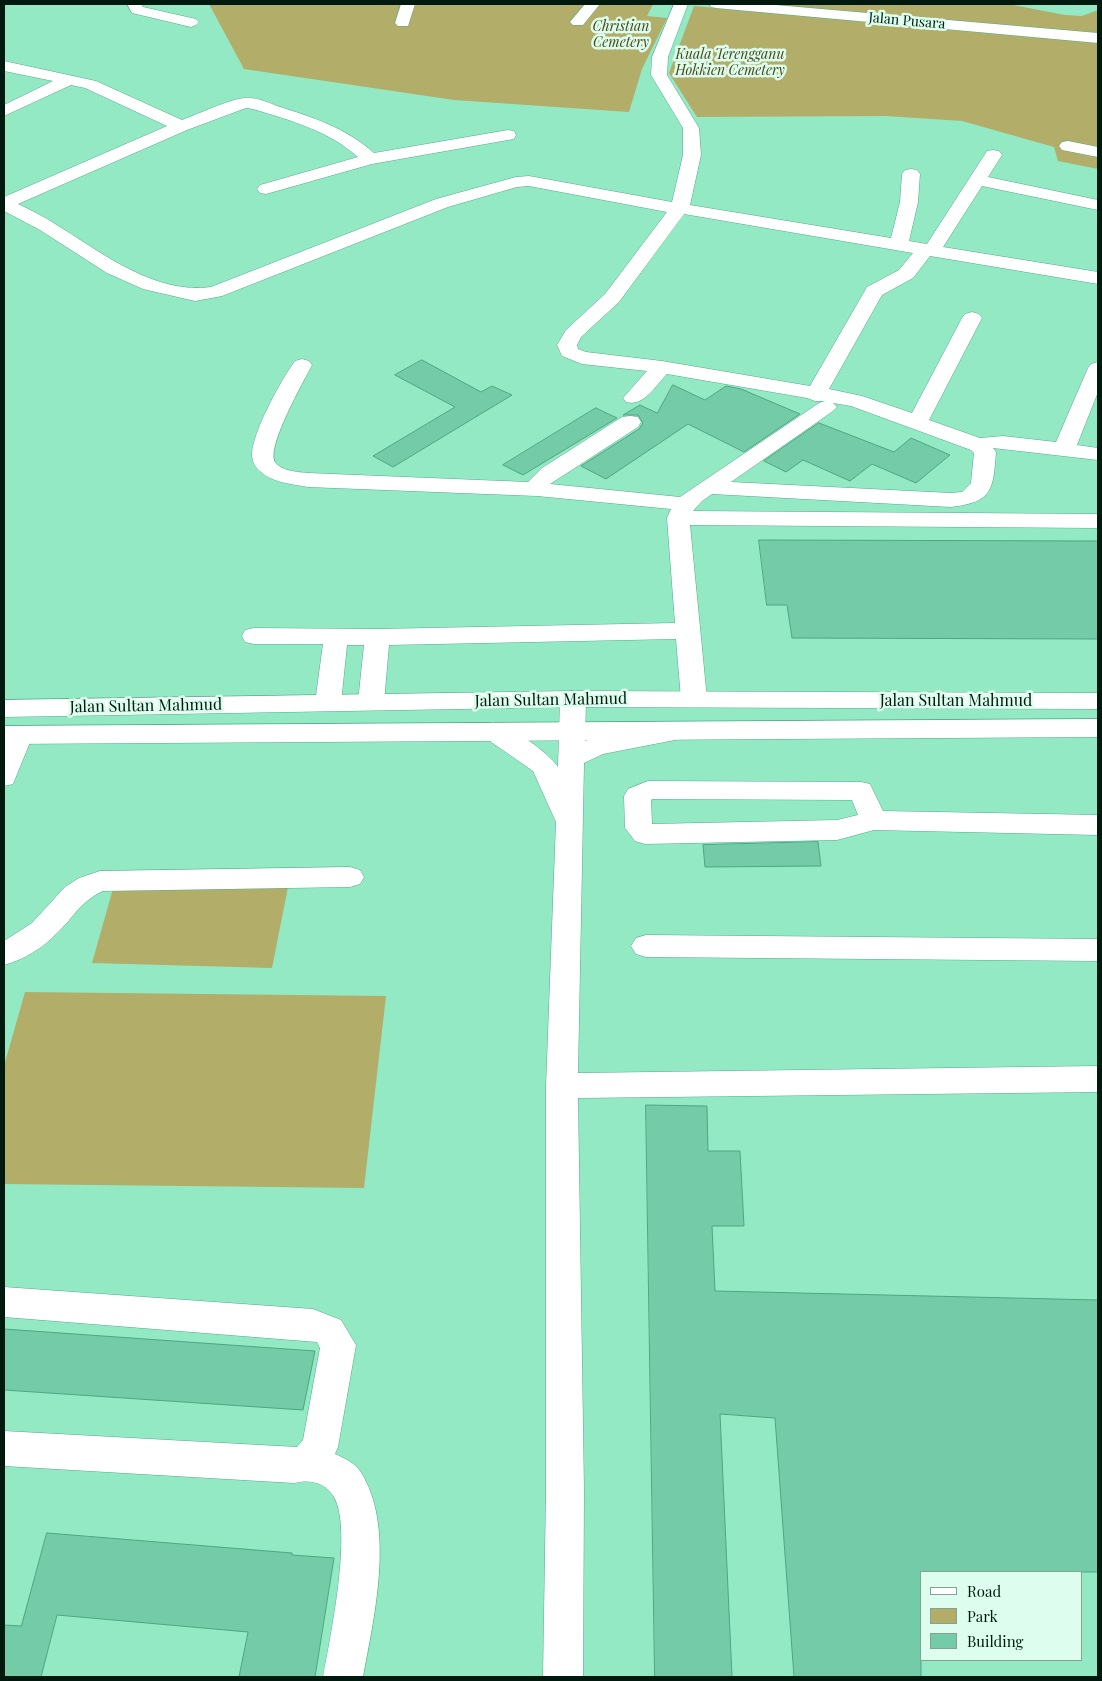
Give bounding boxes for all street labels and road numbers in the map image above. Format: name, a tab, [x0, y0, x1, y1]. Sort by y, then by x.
street label: Jalan Pusara	[868, 9, 946, 33]
street label: Jalan Sultan Mahmud	[475, 689, 627, 711]
street label: Jalan Sultan Mahmud	[880, 691, 1032, 711]
street label: Jalan Sultan Mahmud	[70, 695, 222, 717]

